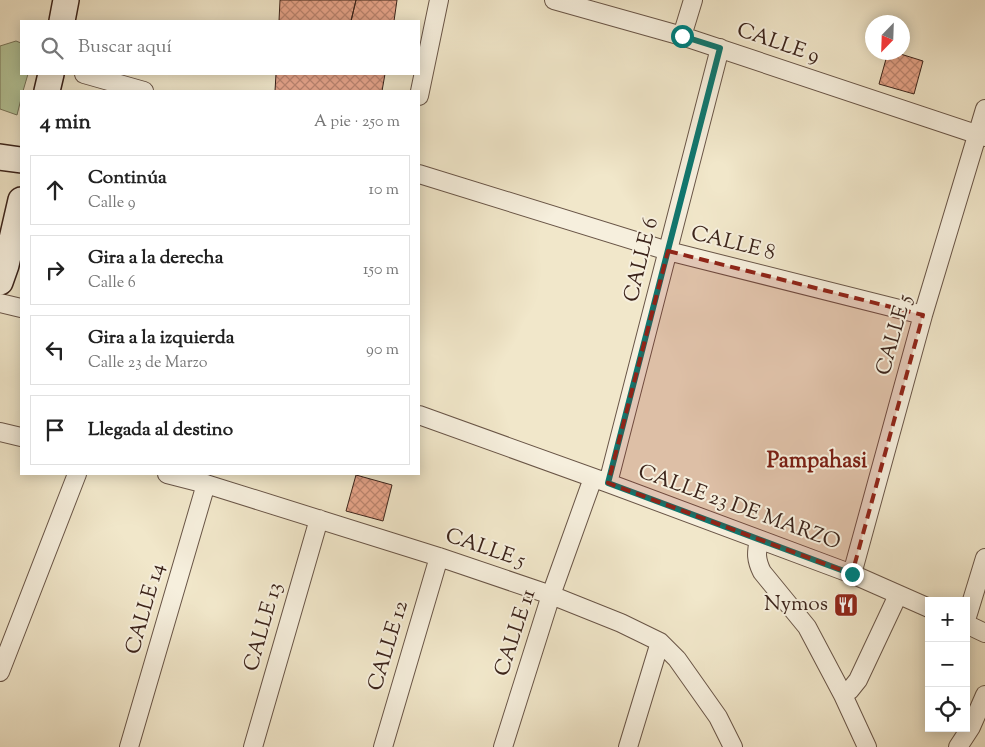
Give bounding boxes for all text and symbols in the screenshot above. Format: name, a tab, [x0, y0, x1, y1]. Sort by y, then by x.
north arrow	[865, 15, 910, 60]
street label: CALLE 9	[733, 16, 823, 72]
search box	[20, 20, 420, 75]
route start	[671, 25, 694, 48]
icon: search	[38, 34, 66, 62]
text: Buscar aquí	[78, 34, 172, 61]
text: 4 min	[40, 108, 91, 138]
text: A pie · 250 m	[314, 111, 400, 134]
text: Continúa	[88, 165, 167, 192]
icon: ahead	[41, 176, 69, 204]
text: 10 m	[369, 179, 399, 202]
text: Calle 9	[88, 192, 135, 215]
street label: CALLE 6	[617, 215, 667, 305]
street label: CALLE 8	[688, 219, 778, 269]
text: Gira a la derecha	[88, 245, 223, 272]
icon: right	[41, 256, 69, 284]
text: 150 m	[363, 259, 399, 282]
text: Calle 6	[88, 272, 136, 295]
street label: CALLE 5	[869, 291, 921, 379]
text: Gira a la izquierda	[88, 325, 234, 352]
icon: left	[41, 336, 69, 364]
text: 90 m	[366, 339, 399, 362]
text: Calle 23 de Marzo	[88, 352, 207, 375]
icon: arrive	[41, 416, 69, 444]
text: Llegada al destino	[88, 417, 233, 444]
district label: Pampahasi	[767, 446, 868, 478]
street label: CALLE 23 DE MARZO	[634, 457, 844, 559]
street label: CALLE 5	[441, 521, 529, 577]
street label: CALLE 14	[119, 560, 173, 658]
route end	[841, 563, 864, 586]
street label: CALLE 13	[237, 579, 291, 675]
street label: CALLE 11	[488, 586, 544, 680]
place label: Nymos	[764, 590, 828, 620]
restaurant icon: Nymos	[833, 592, 859, 618]
street label: CALLE 12	[361, 597, 417, 695]
map controls	[925, 597, 970, 732]
button: +	[925, 597, 970, 642]
button: −	[925, 642, 970, 687]
button: locate	[925, 687, 970, 732]

